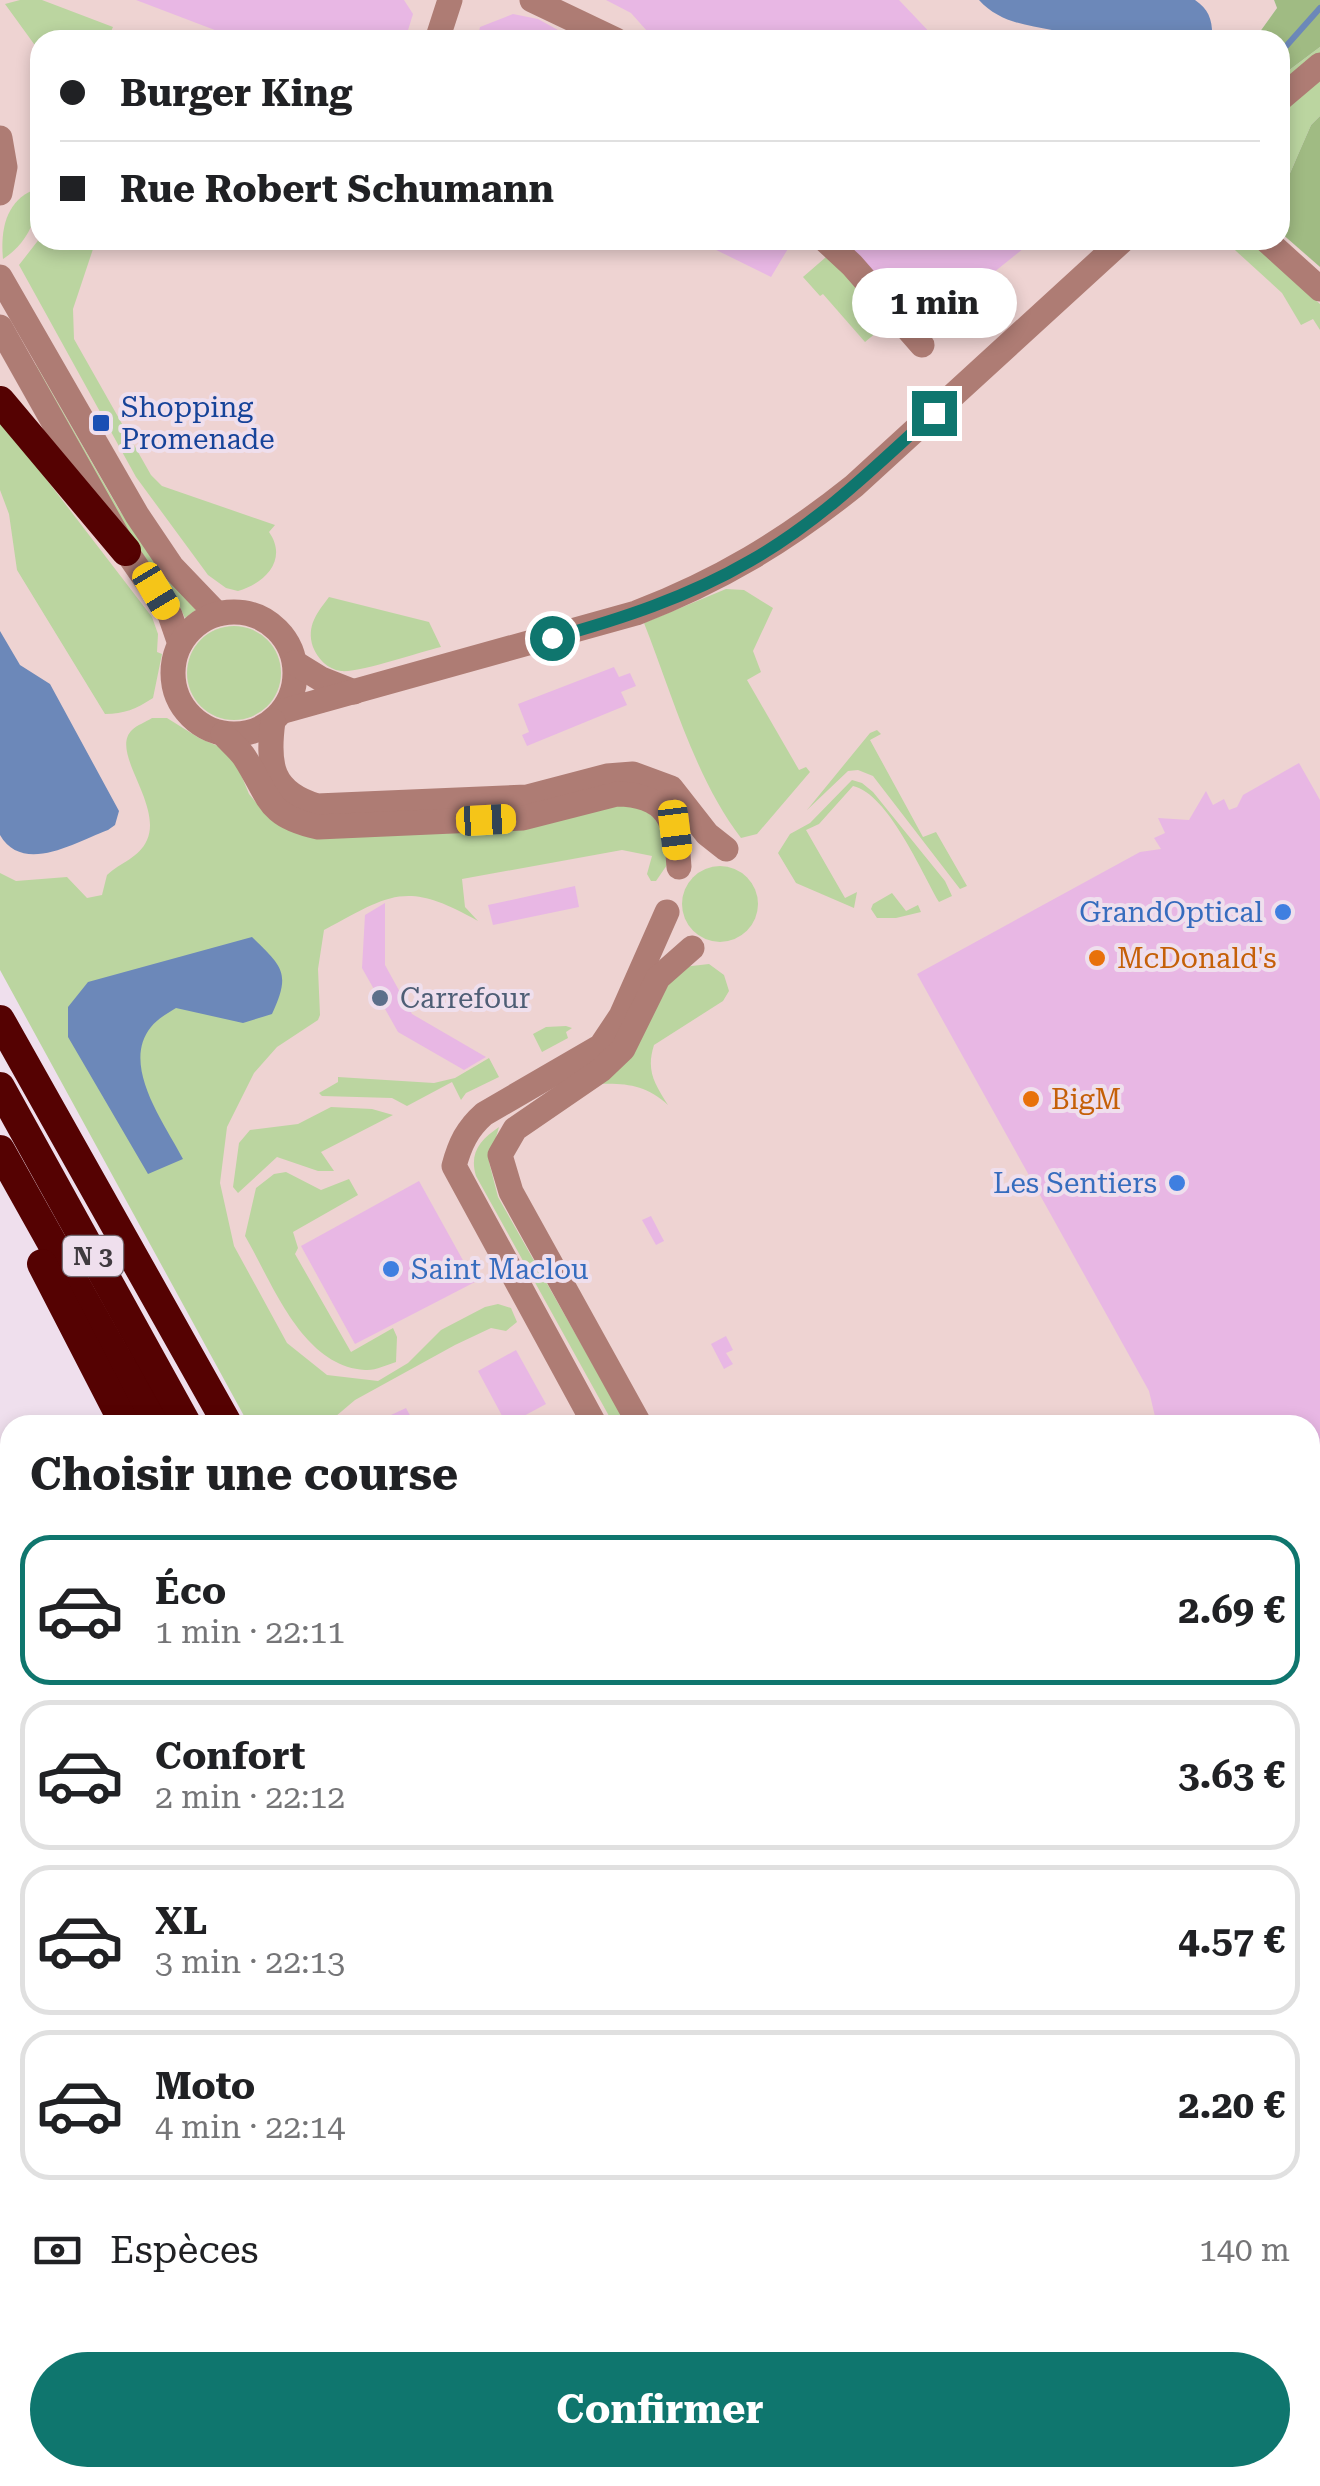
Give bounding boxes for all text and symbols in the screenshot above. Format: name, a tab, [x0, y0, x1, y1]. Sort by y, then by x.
text: Burger King	[120, 71, 352, 115]
text: Rue Robert Schumann	[120, 167, 554, 211]
callout: 1 min	[852, 268, 1016, 338]
text: 1 min	[890, 284, 979, 322]
place label: Shopping Promenade	[121, 391, 275, 456]
route end	[912, 391, 957, 436]
marker: Shopping Promenade	[90, 412, 112, 434]
car	[128, 558, 184, 624]
route start	[530, 616, 575, 661]
car	[656, 798, 694, 862]
car	[455, 803, 517, 837]
place label: GrandOptical	[1079, 896, 1263, 929]
marker: GrandOptical	[1272, 901, 1294, 923]
place label: McDonald's	[1117, 942, 1277, 975]
marker: McDonald's	[1086, 947, 1108, 969]
place label: Carrefour	[400, 982, 530, 1015]
marker: Carrefour	[369, 987, 391, 1009]
place label: BigM	[1051, 1083, 1121, 1116]
marker: BigM	[1020, 1088, 1042, 1110]
place label: Les Sentiers	[993, 1167, 1157, 1200]
marker: Les Sentiers	[1166, 1172, 1188, 1194]
road number: N 3	[63, 1236, 123, 1276]
place label: Saint Maclou	[411, 1253, 589, 1286]
marker: Saint Maclou	[380, 1258, 402, 1280]
text: Choisir une course	[30, 1448, 458, 1501]
icon: car	[35, 1565, 125, 1655]
text: Éco	[155, 1569, 226, 1613]
text: 2.69 €	[1178, 1588, 1285, 1632]
text: 1 min · 22:11	[155, 1613, 345, 1651]
icon: car	[35, 1730, 125, 1820]
text: Confort	[155, 1734, 305, 1778]
text: 3.63 €	[1178, 1753, 1285, 1797]
text: 2 min · 22:12	[155, 1778, 345, 1816]
icon: car	[35, 1895, 125, 1985]
text: XL	[155, 1899, 207, 1943]
text: 4.57 €	[1178, 1918, 1285, 1962]
text: 3 min · 22:13	[155, 1943, 345, 1981]
icon: car	[35, 2060, 125, 2150]
text: Moto	[155, 2064, 255, 2108]
text: 2.20 €	[1178, 2083, 1285, 2127]
text: 4 min · 22:14	[155, 2108, 345, 2146]
icon: cash	[30, 2223, 85, 2278]
text: Espèces	[110, 2228, 259, 2272]
text: 140 m	[1199, 2231, 1290, 2269]
button: Confirmer	[30, 2352, 1290, 2467]

